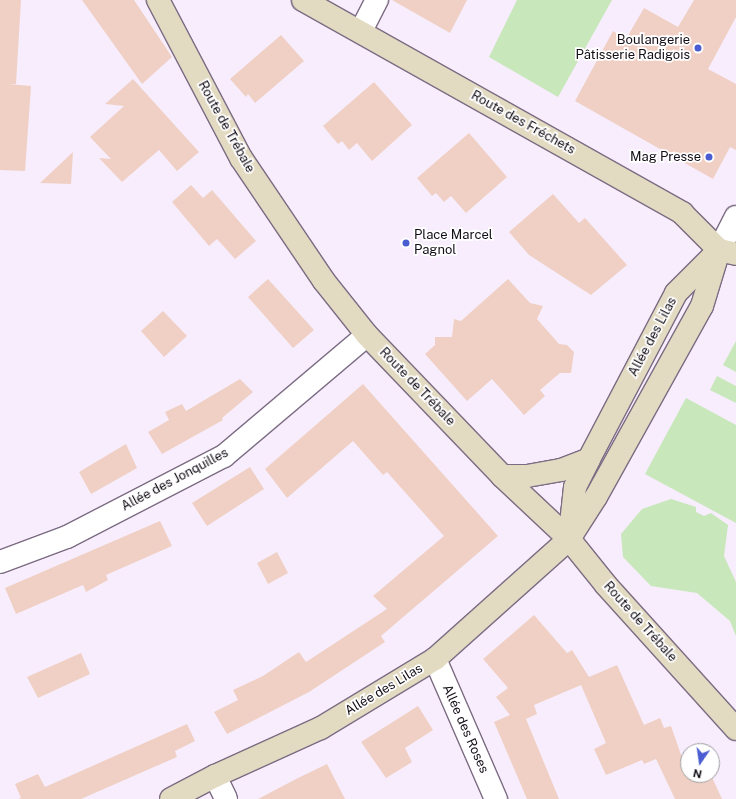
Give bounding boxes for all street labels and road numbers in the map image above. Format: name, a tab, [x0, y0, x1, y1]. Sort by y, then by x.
street label: Route de Trébale	[194, 78, 258, 176]
street label: Route des Fréchets	[468, 88, 578, 158]
street label: Allée des Lilas	[626, 295, 680, 379]
street label: Route de Trébale	[376, 345, 458, 429]
street label: Allée des Jonquilles	[119, 445, 231, 515]
street label: Route de Trébale	[600, 579, 680, 665]
street label: Allée des Lilas	[342, 661, 426, 719]
street label: Allée des Roses	[438, 682, 492, 776]

